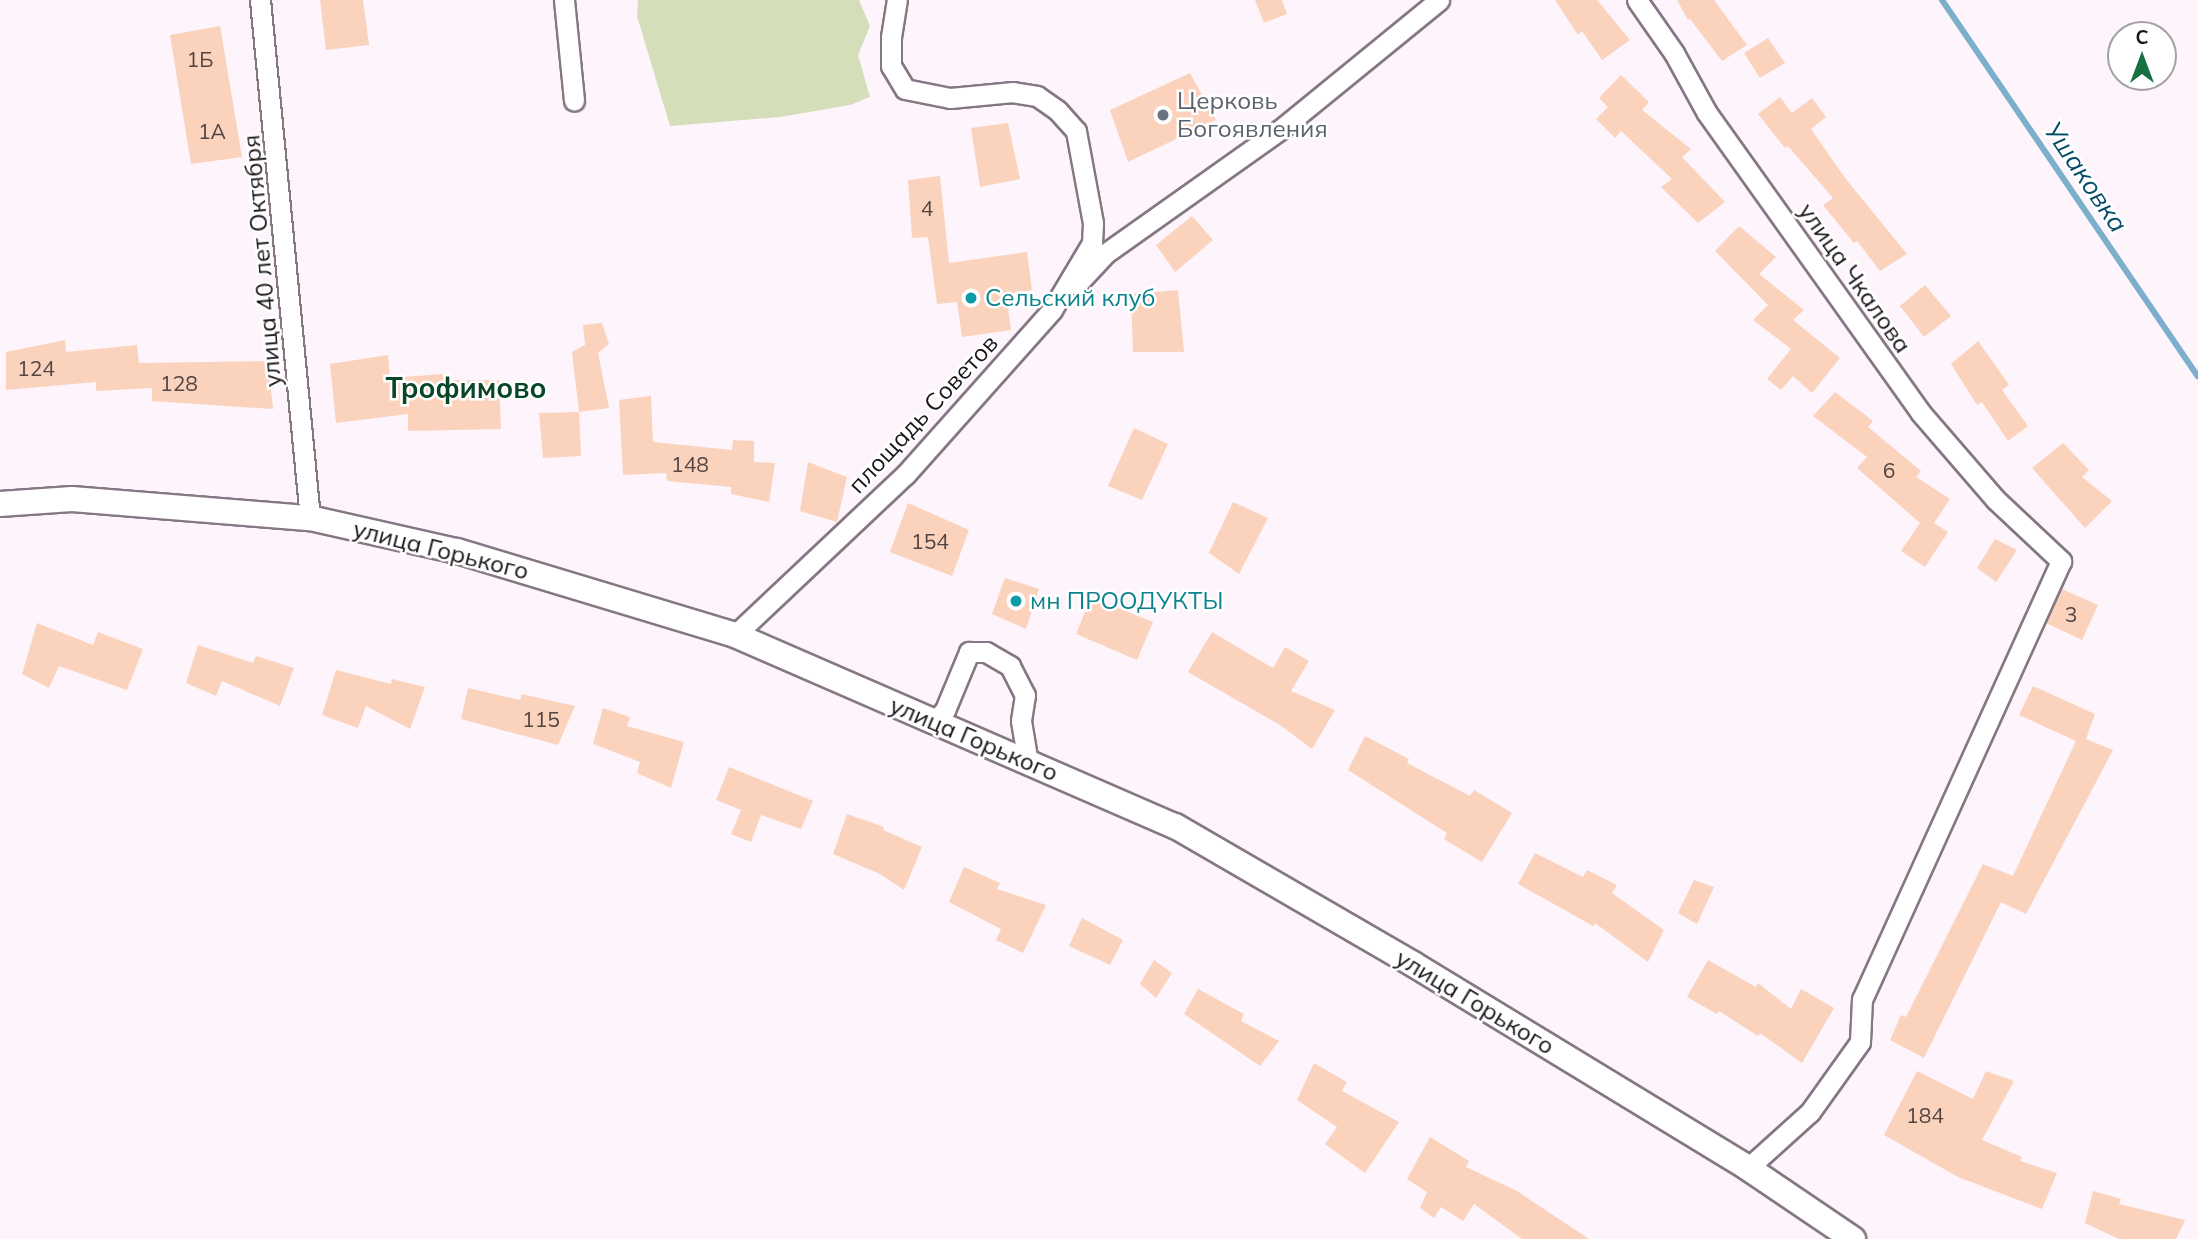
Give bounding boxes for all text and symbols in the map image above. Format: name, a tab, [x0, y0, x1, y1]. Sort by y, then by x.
north arrow	[2107, 21, 2177, 91]
text: С	[2135, 25, 2149, 49]
house number: 1Б	[187, 46, 213, 72]
place label: Церковь Богоявления	[1177, 87, 1328, 143]
marker: Церковь Богоявления	[1155, 107, 1171, 123]
water label: Ушаковка	[2038, 116, 2134, 238]
house number: 1А	[198, 118, 226, 144]
street label: улица 40 лет Октября	[237, 134, 287, 388]
house number: 4	[921, 195, 933, 221]
street label: улица Чкалова	[1793, 197, 1917, 359]
place label: Сельский клуб	[985, 284, 1156, 312]
marker: Сельский клуб	[963, 290, 979, 306]
street label: площадь Советов	[842, 329, 1004, 499]
house number: 124	[17, 355, 55, 381]
house number: 128	[160, 370, 198, 396]
district label: Трофимово	[386, 371, 546, 405]
house number: 148	[671, 451, 709, 477]
house number: 6	[1883, 457, 1895, 483]
street label: улица Горького	[350, 514, 532, 586]
house number: 154	[911, 528, 949, 554]
place label: мн ПРООДУКТЫ	[1030, 587, 1223, 615]
marker: мн ПРООДУКТЫ	[1008, 593, 1024, 609]
house number: 3	[2065, 601, 2077, 627]
street label: улица Горького	[886, 691, 1062, 787]
house number: 115	[522, 706, 560, 732]
street label: улица Горького	[1390, 943, 1560, 1061]
house number: 184	[1906, 1102, 1944, 1128]

